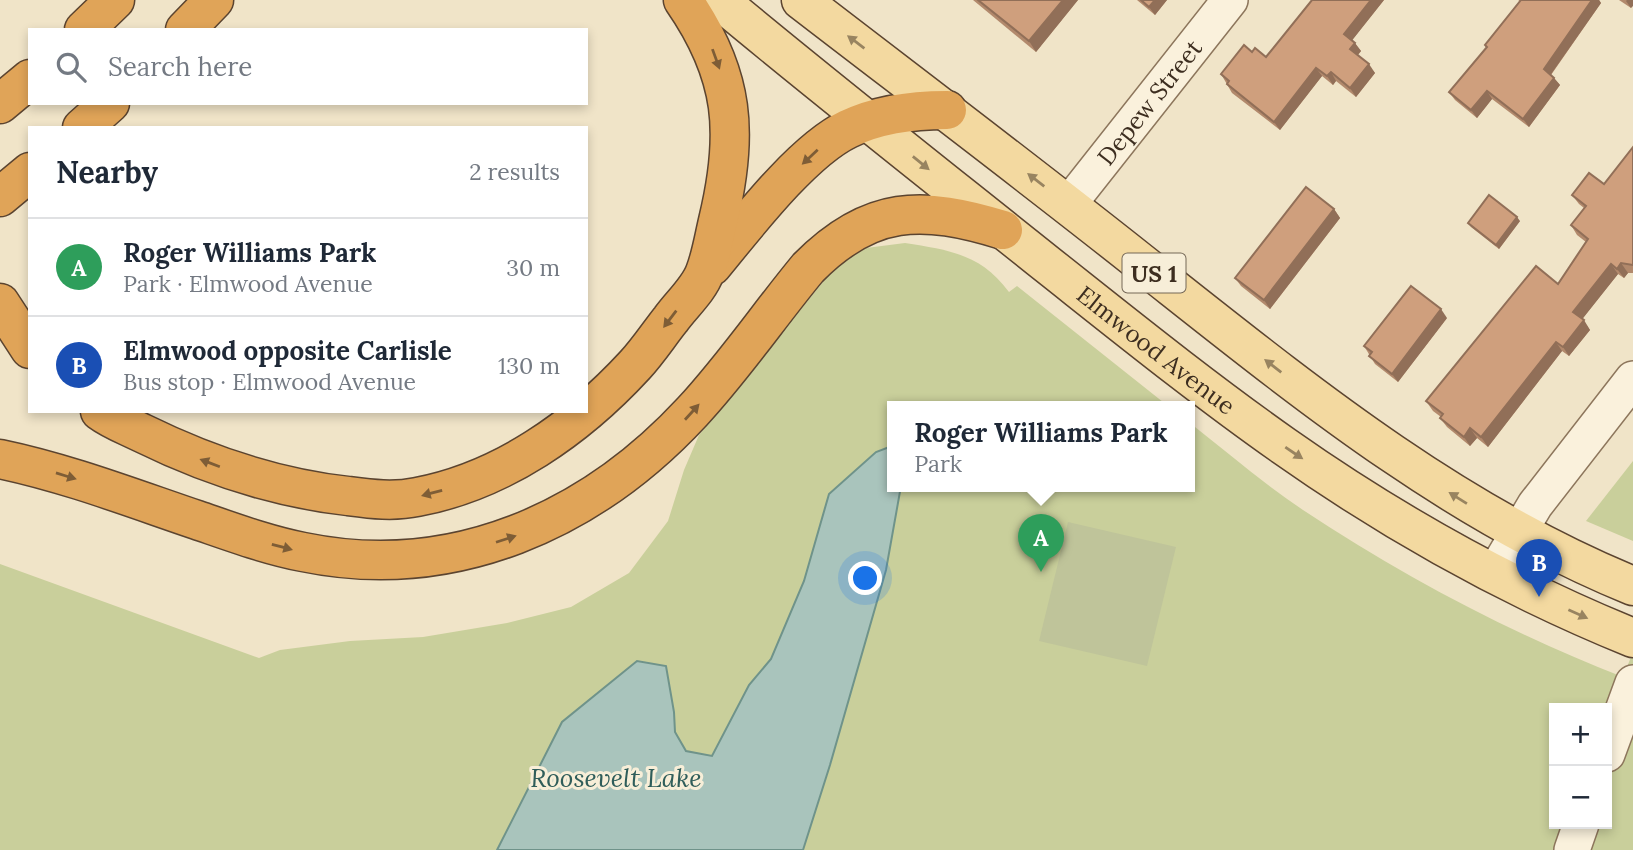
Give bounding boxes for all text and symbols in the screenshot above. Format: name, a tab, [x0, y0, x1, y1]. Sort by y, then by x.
search box	[28, 28, 588, 105]
street label: Depew Street	[1090, 33, 1209, 171]
one-way arrow	[847, 35, 865, 49]
icon: search	[52, 48, 90, 86]
one-way arrow	[711, 49, 722, 70]
text: Search here	[108, 50, 252, 83]
one-way arrow	[802, 149, 819, 165]
text: Nearby	[56, 153, 158, 191]
one-way arrow	[912, 155, 929, 170]
text: 2 results	[469, 157, 560, 186]
one-way arrow	[1028, 173, 1046, 188]
text: Roger Williams Park	[123, 236, 376, 269]
text: A	[71, 253, 87, 282]
text: 30 m	[506, 253, 560, 282]
road number: US 1	[1122, 254, 1186, 292]
text: Park · Elmwood Avenue	[123, 269, 373, 298]
street label: Elmwood Avenue	[1071, 279, 1241, 421]
one-way arrow	[663, 310, 678, 328]
text: Elmwood opposite Carlisle	[123, 334, 452, 367]
text: B	[71, 351, 87, 380]
text: 130 m	[498, 351, 560, 380]
one-way arrow	[1264, 360, 1282, 374]
text: Bus stop · Elmwood Avenue	[123, 367, 416, 396]
popup	[887, 401, 1195, 492]
one-way arrow	[683, 404, 699, 421]
text: Roger Williams Park	[914, 416, 1168, 449]
one-way arrow	[1285, 446, 1303, 460]
text: Park	[914, 449, 962, 478]
one-way arrow	[200, 457, 221, 468]
one-way arrow	[56, 472, 77, 482]
one-way arrow	[421, 488, 443, 499]
one-way arrow	[1449, 491, 1468, 504]
pin: A	[1018, 514, 1064, 572]
one-way arrow	[495, 533, 516, 544]
pin: B	[1516, 539, 1562, 597]
one-way arrow	[271, 542, 293, 553]
your location	[848, 561, 882, 595]
one-way arrow	[1567, 609, 1588, 620]
map controls	[1549, 703, 1612, 829]
button: +	[1549, 703, 1612, 766]
water label: Roosevelt Lake	[530, 761, 702, 794]
button: −	[1549, 766, 1612, 829]

